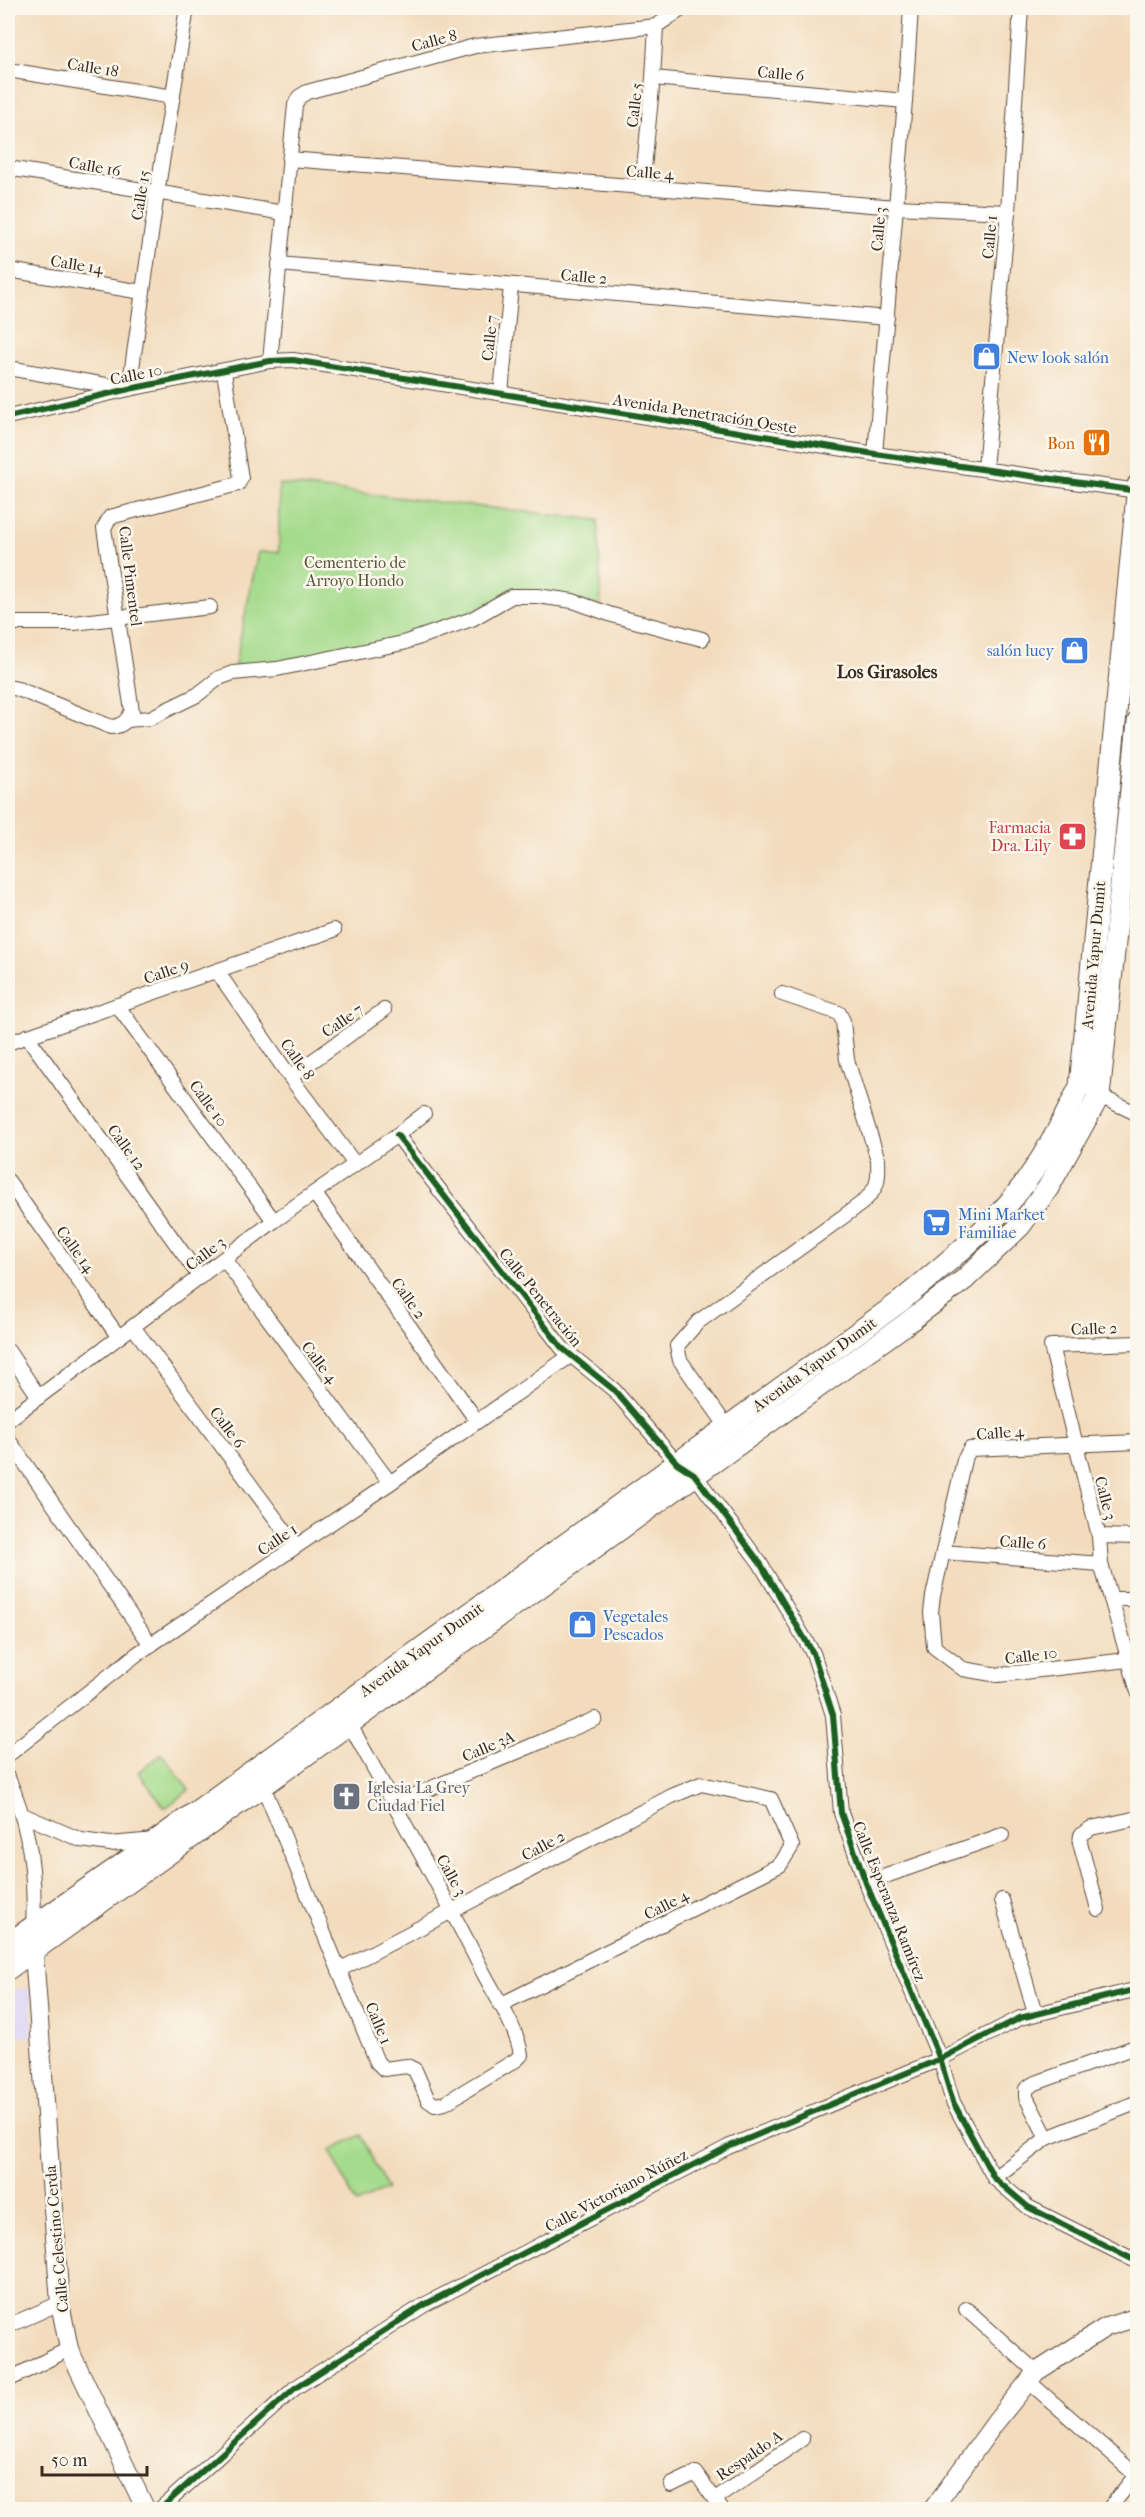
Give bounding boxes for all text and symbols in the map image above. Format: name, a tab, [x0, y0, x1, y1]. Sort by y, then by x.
street label: Calle 8	[409, 25, 459, 56]
street label: Calle 18	[66, 54, 120, 81]
street label: Calle 6	[757, 62, 805, 85]
street label: Calle 5	[623, 82, 646, 129]
street label: Calle 16	[67, 153, 123, 180]
street label: Calle 4	[626, 161, 675, 184]
street label: Calle 15	[127, 168, 154, 222]
street label: Calle 3	[867, 206, 890, 252]
street label: Calle 1	[978, 214, 1001, 260]
street label: Calle 14	[49, 251, 105, 278]
street label: Calle 2	[560, 265, 608, 288]
street label: Calle 7	[478, 314, 501, 362]
shop icon: New look salón	[970, 341, 1002, 373]
place label: New look salón	[1007, 348, 1110, 367]
street label: Calle 10	[108, 360, 164, 389]
street label: Avenida Penetración Oeste	[611, 389, 798, 437]
restaurant icon: Bon	[1080, 427, 1112, 459]
place label: Bon	[1047, 434, 1076, 453]
street label: Calle Pimentel	[115, 525, 146, 628]
park label: Cementerio de Arroyo Hondo	[304, 553, 406, 590]
shop icon: salón lucy	[1059, 634, 1091, 666]
place label: salón lucy	[987, 641, 1054, 660]
district label: Los Girasoles	[837, 662, 938, 683]
place label: Farmacia Dra. Lily	[988, 818, 1052, 855]
pharmacy icon: Farmacia Dra. Lily	[1056, 820, 1088, 852]
street label: Avenida Yapur Dumit	[1077, 880, 1109, 1031]
street label: Calle 9	[141, 955, 191, 988]
street label: Calle 7	[318, 999, 367, 1041]
street label: Calle 8	[277, 1035, 319, 1084]
street label: Calle 10	[185, 1076, 232, 1130]
street label: Calle 12	[104, 1121, 150, 1174]
place label: Mini Market Familiae	[958, 1205, 1045, 1242]
supermarket icon: Mini Market Familiae	[921, 1207, 953, 1239]
street label: Calle 14	[52, 1222, 99, 1277]
street label: Calle 3	[182, 1232, 229, 1274]
street label: Calle Penetración	[495, 1244, 587, 1351]
street label: Calle 2	[387, 1274, 430, 1323]
street label: Avenida Yapur Dumit	[748, 1313, 880, 1416]
street label: Calle 2	[1070, 1318, 1118, 1339]
street label: Calle 4	[298, 1338, 342, 1388]
street label: Calle 6	[206, 1403, 250, 1452]
street label: Calle 4	[976, 1421, 1025, 1444]
street label: Calle 3	[1091, 1474, 1120, 1522]
street label: Calle 1	[254, 1519, 301, 1560]
street label: Calle 6	[999, 1531, 1047, 1554]
street label: Avenida Yapur Dumit	[355, 1598, 487, 1701]
place label: Vegetales Pescados	[602, 1607, 668, 1644]
shop icon: Vegetales Pescados	[566, 1609, 598, 1641]
street label: Calle 10	[1004, 1643, 1058, 1668]
street label: Calle 3A	[459, 1727, 518, 1766]
place label: Iglesia La Grey Ciudad Fiel	[367, 1778, 471, 1815]
church icon: Iglesia La Grey Ciudad Fiel	[330, 1780, 362, 1812]
street label: Calle Esperanza Ramírez	[849, 1818, 930, 1984]
street label: Calle 2	[518, 1826, 568, 1865]
street label: Calle 3	[432, 1851, 471, 1899]
street label: Calle 4	[641, 1885, 692, 1924]
street label: Calle 1	[361, 1999, 396, 2047]
street label: Calle Victoriano Núñez	[542, 2145, 691, 2236]
street label: Calle Celestino Cerda	[41, 2164, 72, 2313]
street label: Respaldo A	[712, 2426, 787, 2485]
scale bar	[42, 2439, 147, 2477]
text: 50 m	[51, 2450, 88, 2471]

